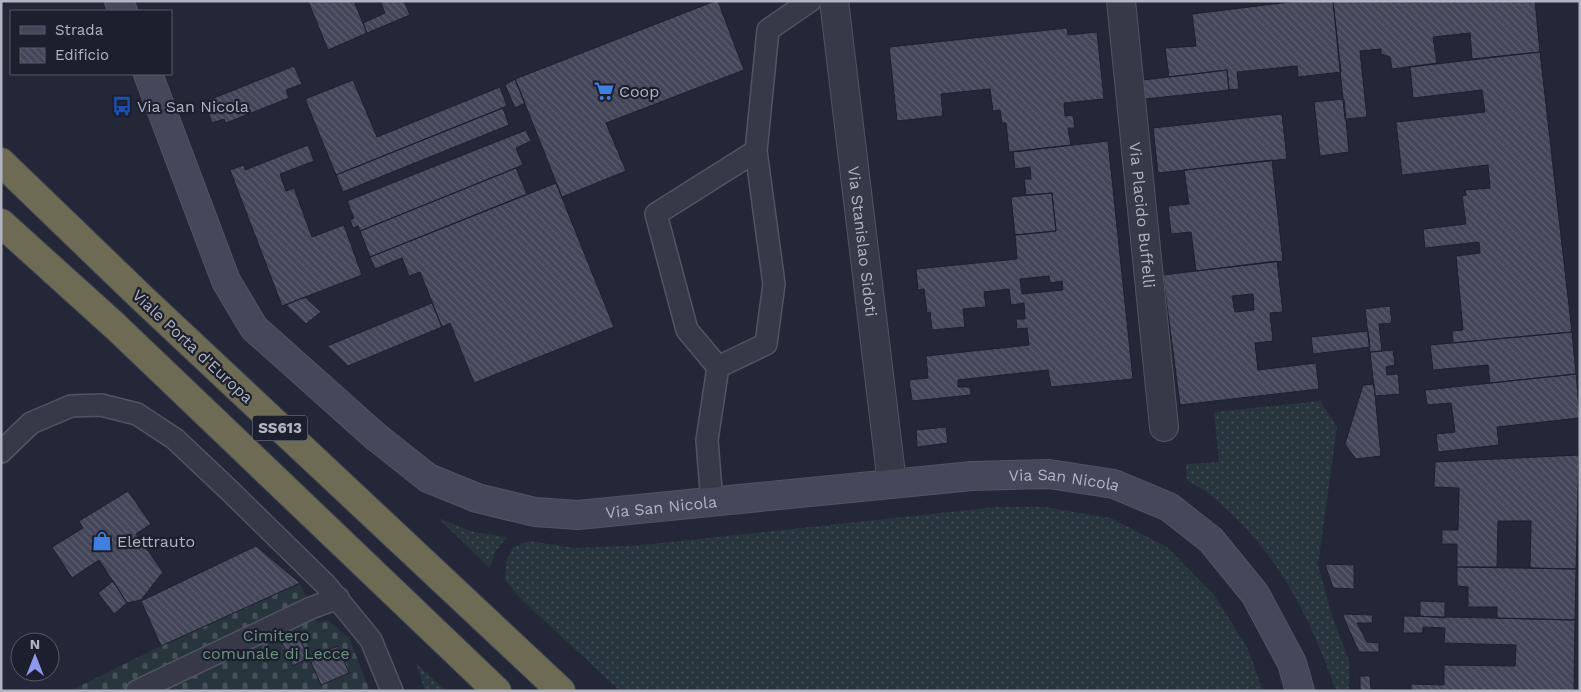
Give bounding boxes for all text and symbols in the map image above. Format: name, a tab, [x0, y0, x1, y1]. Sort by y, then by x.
legend	[10, 10, 172, 75]
text: Strada	[55, 21, 104, 39]
text: Edificio	[55, 46, 109, 64]
supermarket icon: Coop	[593, 80, 615, 102]
place label: Coop	[619, 82, 659, 101]
bus stop icon: Via San Nicola	[111, 95, 133, 117]
place label: Via San Nicola	[137, 97, 249, 116]
street label: Via Placido Buffelli	[1125, 141, 1159, 289]
street label: Via Stanislao Sidoti	[844, 165, 881, 318]
street label: Viale Porta d'Europa	[128, 286, 257, 407]
road number: SS613	[252, 416, 308, 440]
street label: Via San Nicola	[1008, 465, 1123, 495]
street label: Via San Nicola	[605, 492, 718, 522]
shop icon: Elettrauto	[91, 530, 113, 552]
place label: Elettrauto	[117, 532, 195, 551]
park label: Cimitero comunale di Lecce	[202, 626, 350, 663]
north arrow	[10, 632, 60, 682]
text: N	[30, 636, 40, 652]

